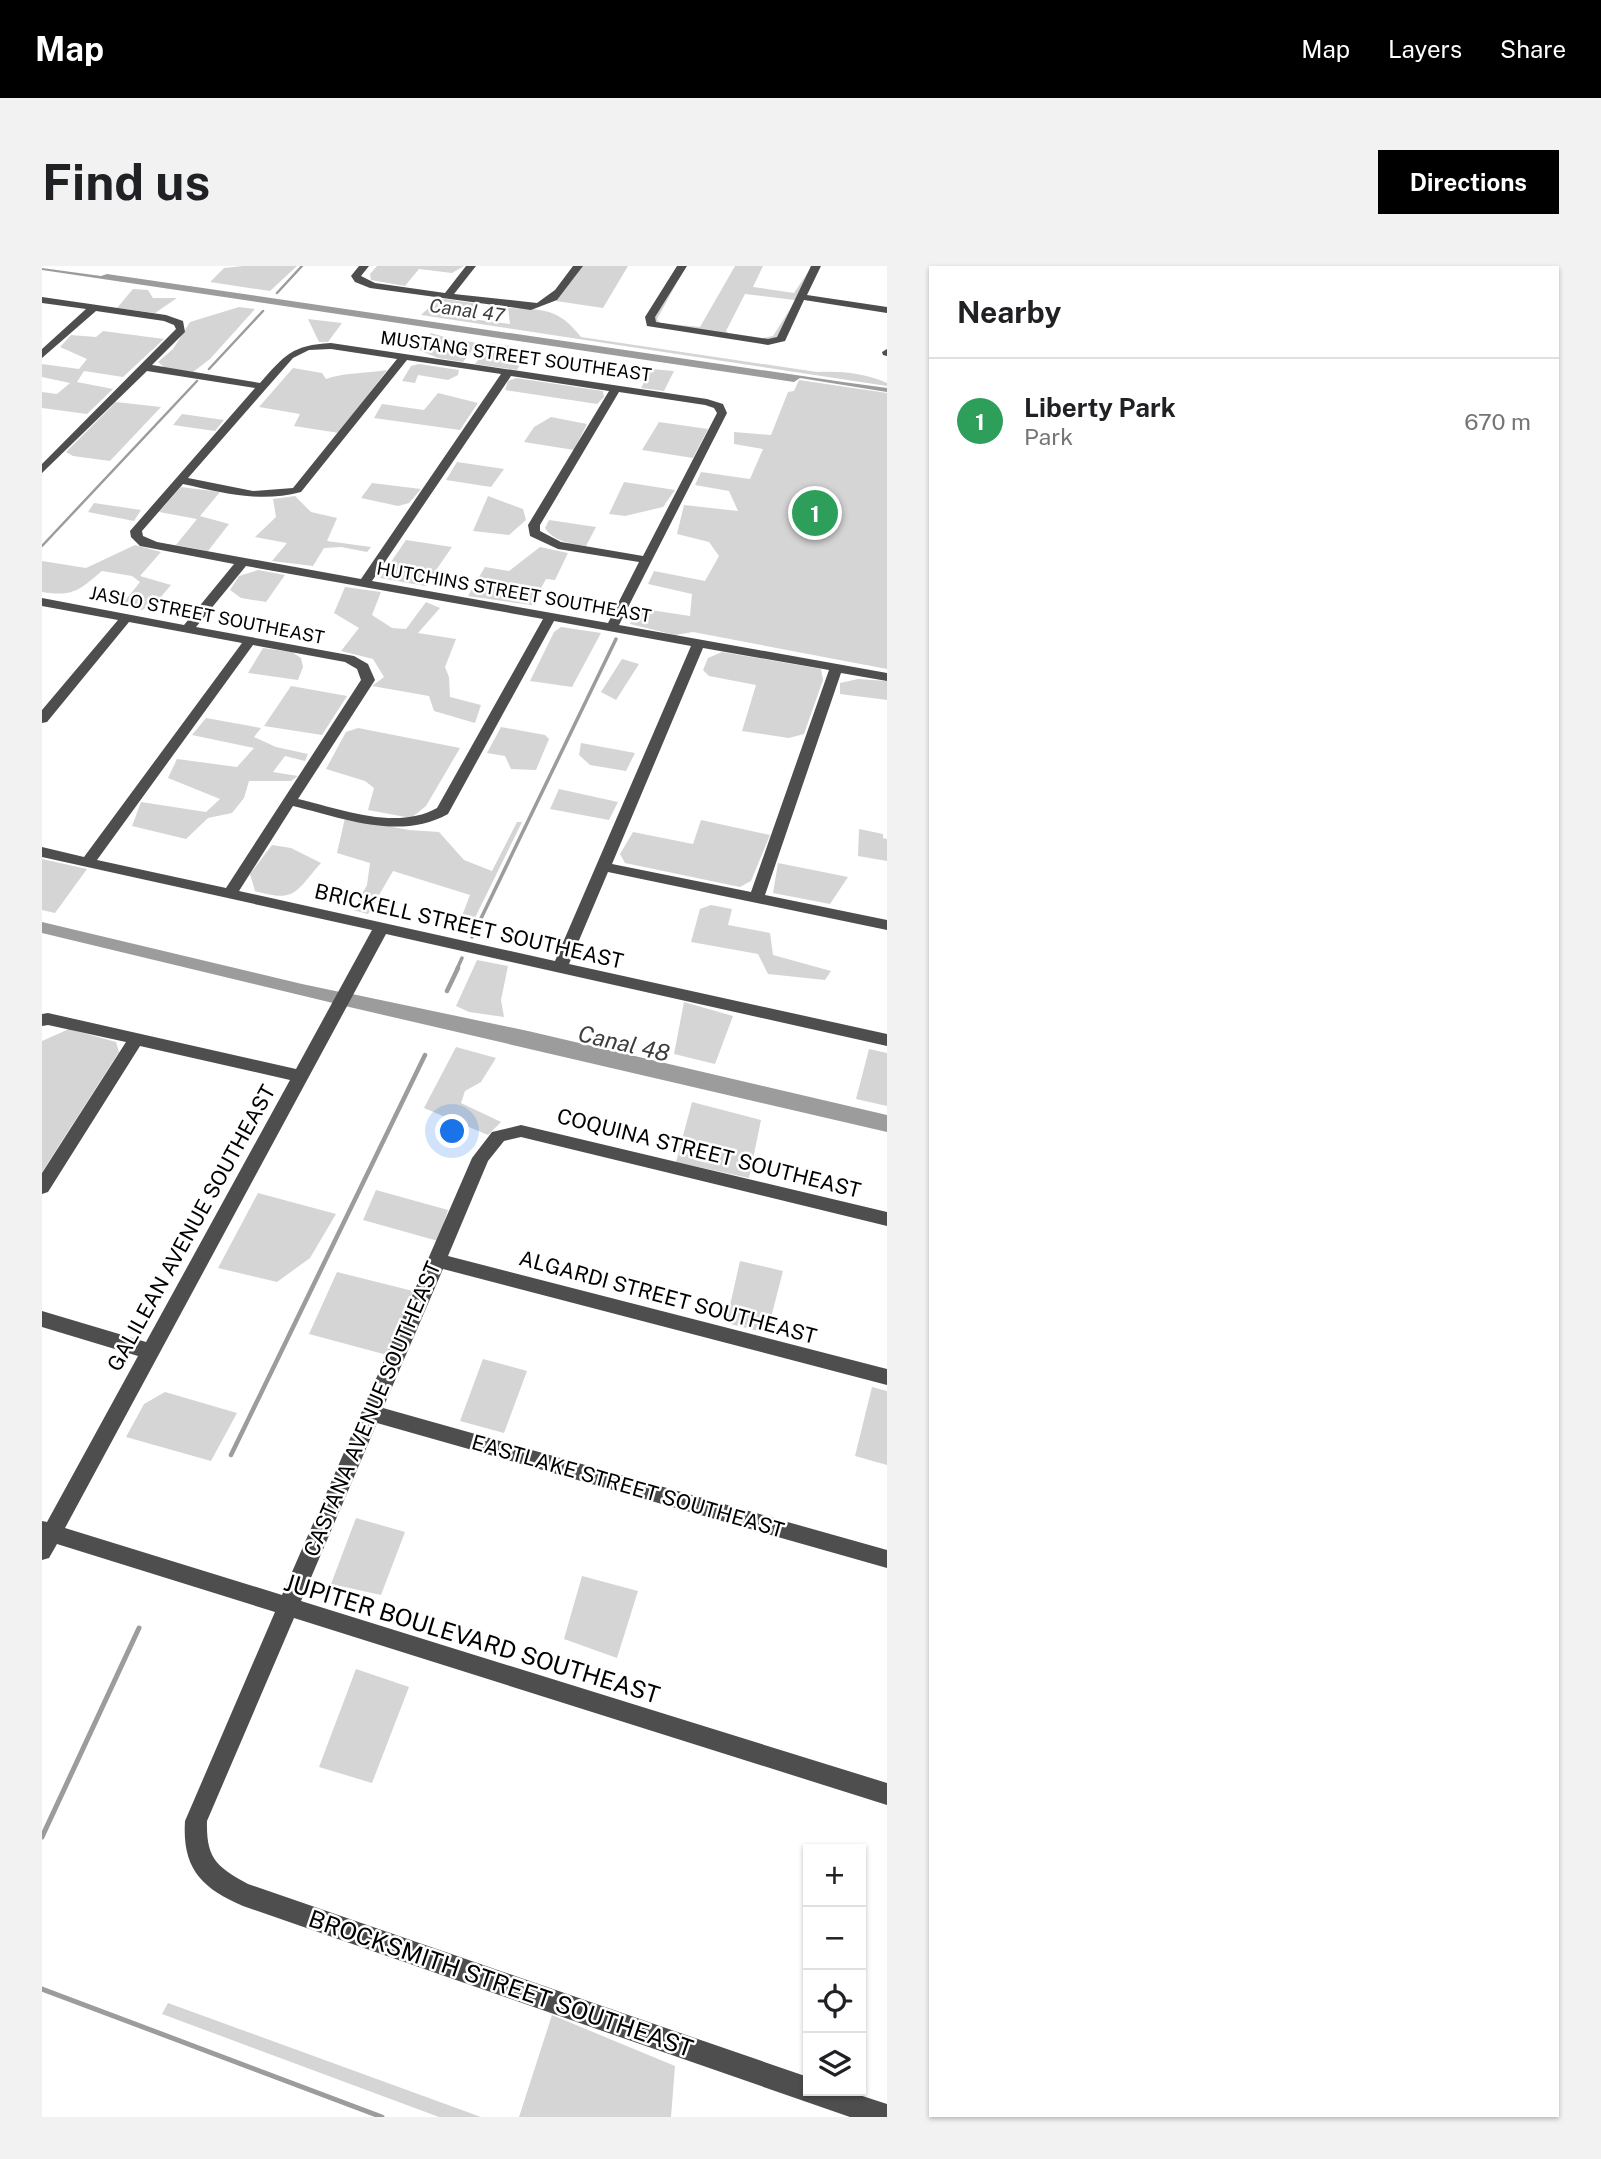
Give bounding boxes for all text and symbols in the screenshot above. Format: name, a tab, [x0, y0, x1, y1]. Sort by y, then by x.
text: Map	[35, 30, 104, 68]
text: Map	[1301, 35, 1350, 63]
text: Layers	[1388, 35, 1462, 63]
text: Share	[1500, 35, 1566, 63]
button: Directions	[1378, 150, 1559, 214]
text: Find us	[42, 153, 210, 211]
water label: Canal 47	[428, 294, 507, 326]
text: Nearby	[957, 294, 1061, 330]
street label: MUSTANG STREET SOUTHEAST	[379, 327, 653, 385]
text: Liberty Park	[1024, 392, 1176, 423]
text: 1	[975, 408, 985, 435]
text: 670 m	[1464, 408, 1531, 435]
text: Park	[1024, 423, 1073, 450]
pin: 1	[792, 487, 838, 539]
street label: HUTCHINS STREET SOUTHEAST	[375, 557, 653, 627]
street label: JASLO STREET SOUTHEAST	[88, 582, 327, 648]
street label: BRICKELL STREET SOUTHEAST	[312, 878, 626, 974]
water label: Canal 48	[576, 1019, 672, 1067]
street label: GALILEAN AVENUE SOUTHEAST	[102, 1080, 280, 1376]
street label: COQUINA STREET SOUTHEAST	[555, 1103, 863, 1203]
your location	[435, 1114, 469, 1148]
street label: ALGARDI STREET SOUTHEAST	[516, 1245, 820, 1349]
street label: CASTANA AVENUE SOUTHEAST	[298, 1258, 446, 1560]
street label: EASTLAKE STREET SOUTHEAST	[469, 1429, 787, 1543]
street label: JUPITER BOULEVARD SOUTHEAST	[281, 1567, 663, 1709]
map controls	[803, 1844, 866, 2096]
button: +	[803, 1844, 866, 1907]
street label: BROCKSMITH STREET SOUTHEAST	[305, 1904, 697, 2062]
button: −	[803, 1907, 866, 1970]
button: locate	[803, 1970, 866, 2033]
button: layers	[803, 2033, 866, 2096]

